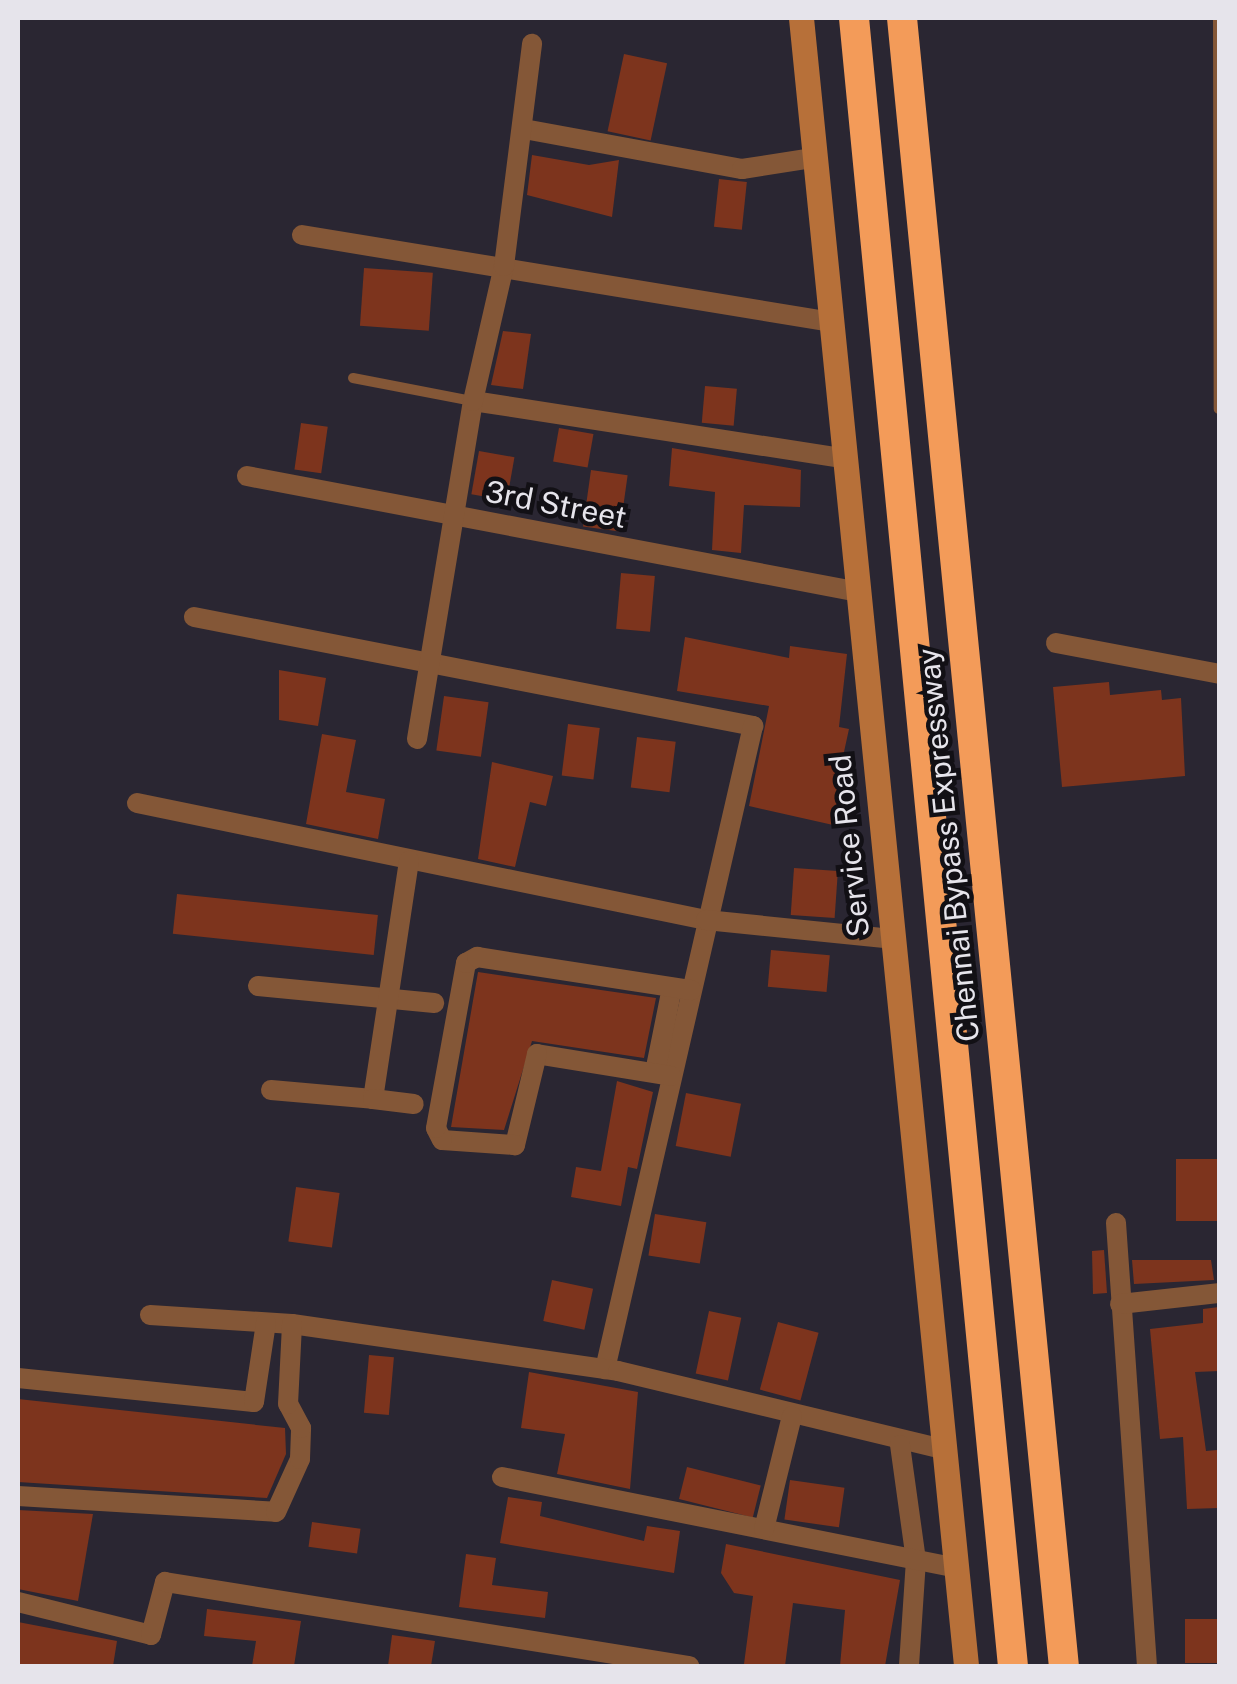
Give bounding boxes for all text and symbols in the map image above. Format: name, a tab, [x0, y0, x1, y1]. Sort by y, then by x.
street label: 3rd Street	[482, 473, 630, 535]
street label: Chennai Bypass Expressway	[909, 646, 987, 1044]
street label: Service Road	[822, 753, 876, 939]

